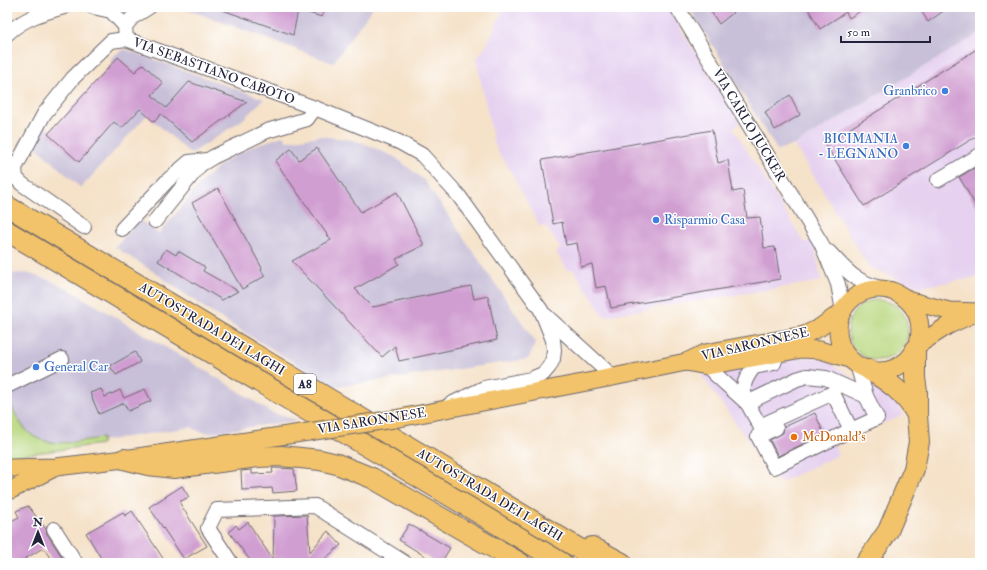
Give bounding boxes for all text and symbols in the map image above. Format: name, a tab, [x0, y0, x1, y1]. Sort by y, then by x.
scale bar	[841, 18, 930, 44]
text: 50 m	[847, 25, 871, 40]
street label: VIA SEBASTIANO CABOTO	[131, 34, 297, 108]
street label: VIA CARLO JUCKER	[709, 66, 789, 185]
place label: Granbrico	[883, 83, 937, 99]
marker: Granbrico	[940, 86, 950, 96]
place label: BICIMANIA - LEGNANO	[818, 131, 899, 162]
marker: BICIMANIA - LEGNANO	[901, 141, 911, 151]
place label: Risparmio Casa	[664, 212, 746, 229]
marker: Risparmio Casa	[651, 215, 661, 225]
street label: AUTOSTRADA DEI LAGHI	[135, 279, 288, 379]
street label: VIA SARONNESE	[700, 324, 810, 364]
place label: General Car	[44, 359, 109, 375]
marker: General Car	[31, 362, 41, 372]
road number: A8	[294, 374, 316, 394]
street label: VIA SARONNESE	[317, 405, 427, 437]
place label: McDonald's	[802, 429, 866, 445]
marker: McDonald's	[789, 432, 799, 442]
street label: AUTOSTRADA DEI LAGHI	[413, 445, 566, 545]
north arrow	[18, 512, 58, 552]
text: N	[32, 516, 44, 529]

